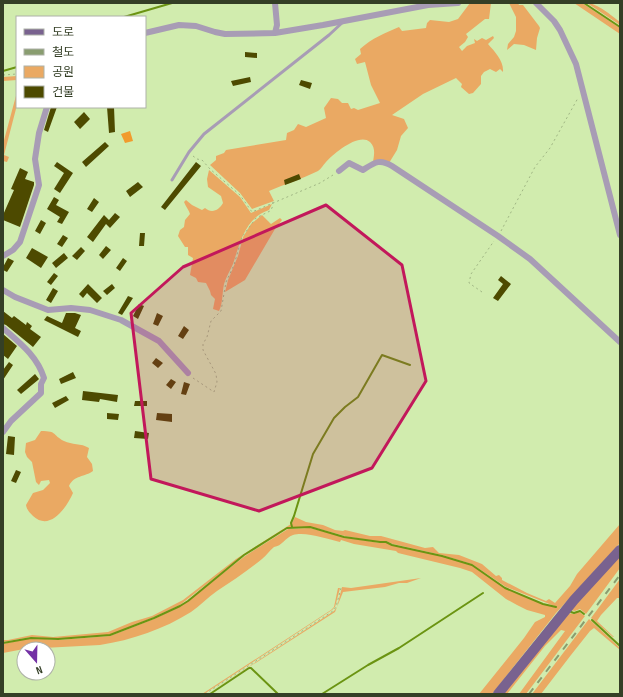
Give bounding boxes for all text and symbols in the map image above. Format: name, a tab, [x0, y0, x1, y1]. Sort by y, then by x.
legend	[16, 16, 146, 108]
text: 도로	[52, 25, 74, 40]
text: 철도	[52, 45, 74, 60]
text: 공원	[52, 65, 74, 80]
text: 건물	[52, 85, 74, 100]
north arrow	[16, 641, 56, 681]
text: N	[34, 663, 44, 677]

